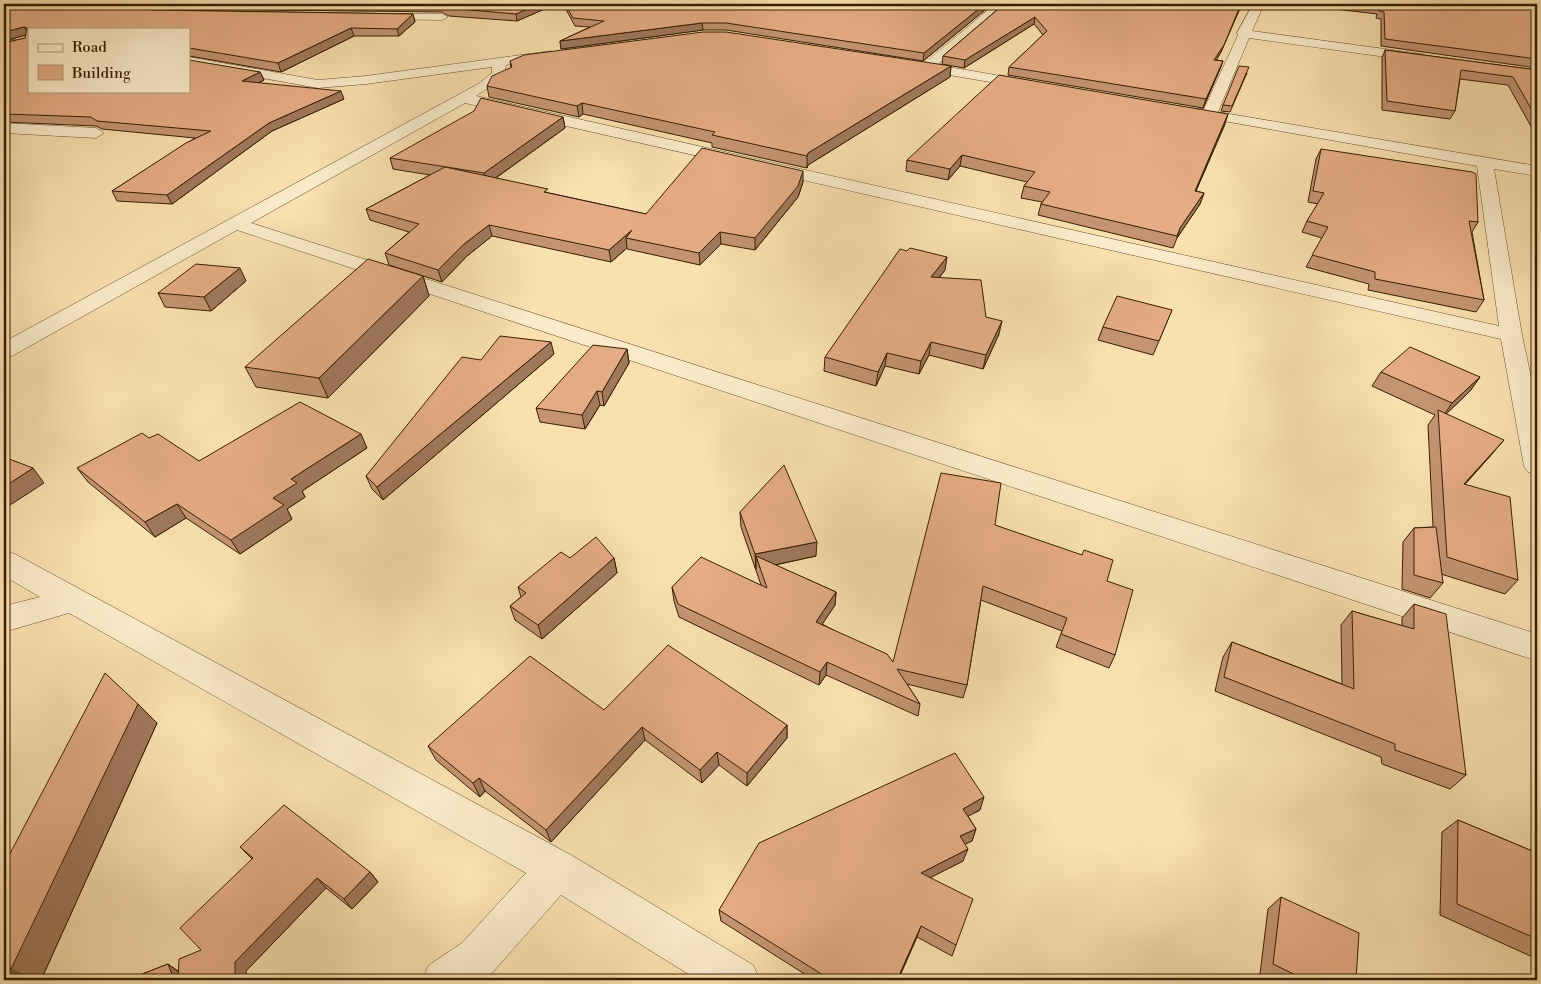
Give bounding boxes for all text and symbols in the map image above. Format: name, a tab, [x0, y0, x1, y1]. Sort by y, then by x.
legend	[28, 28, 190, 92]
text: Road	[72, 38, 107, 57]
text: Building	[71, 64, 131, 83]

